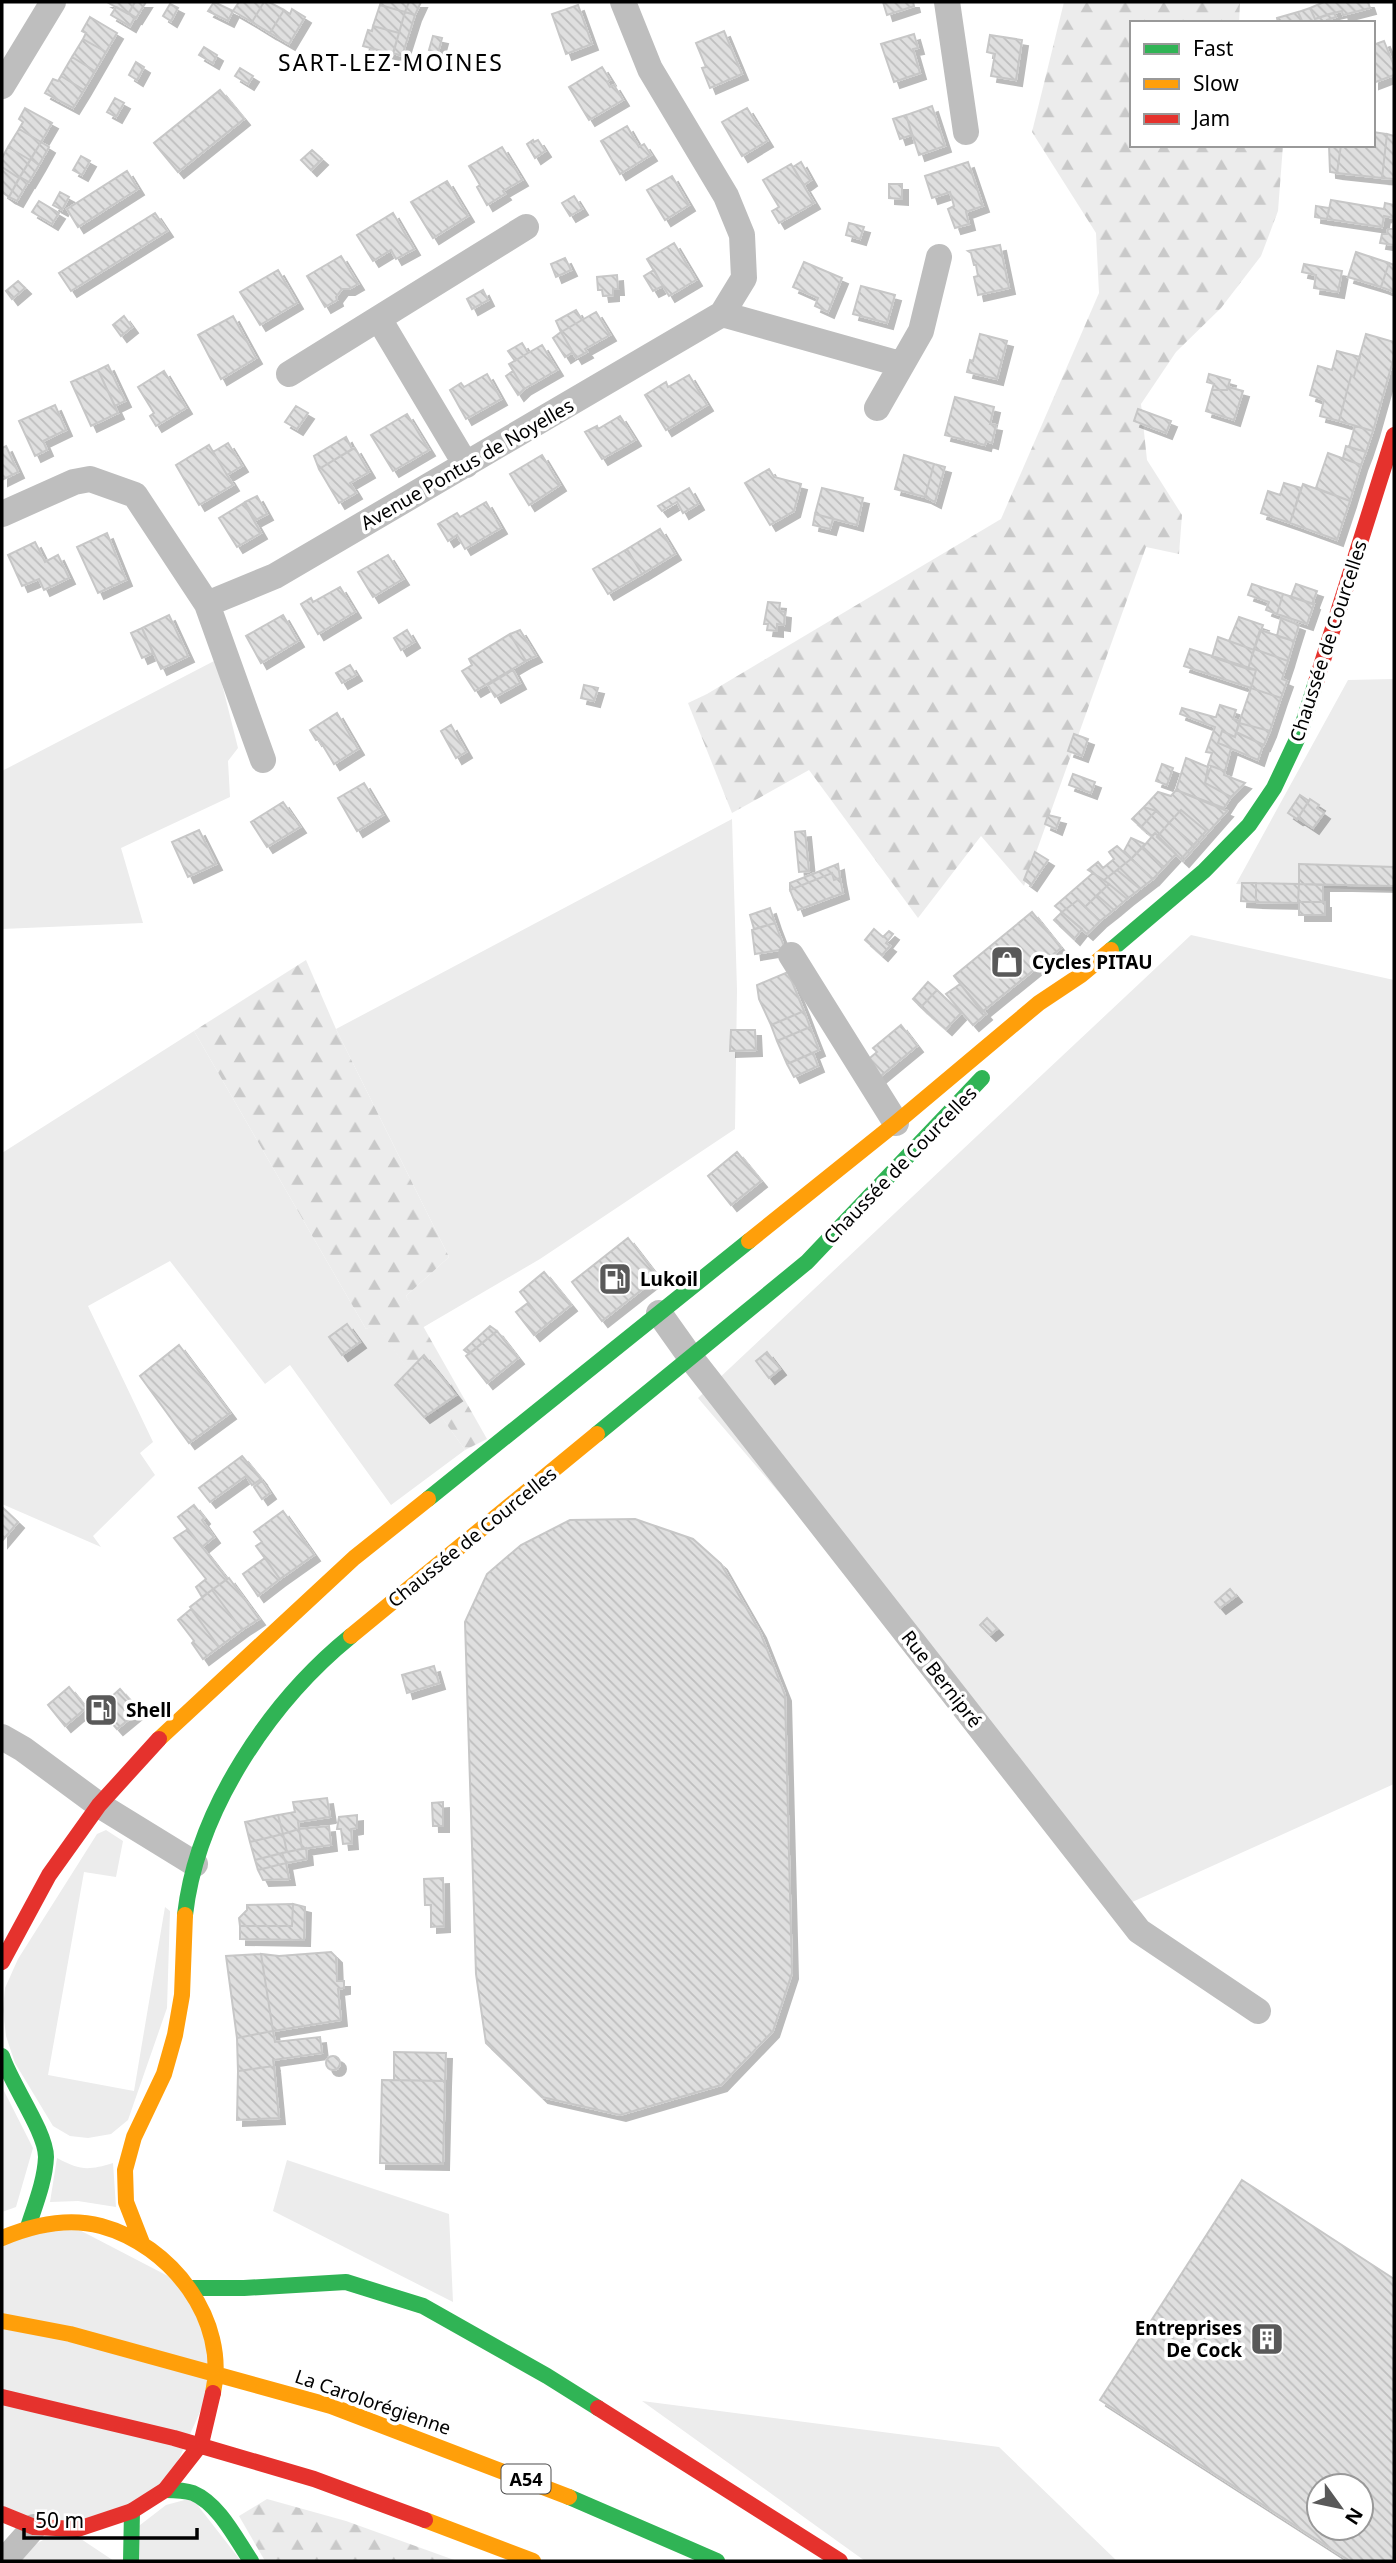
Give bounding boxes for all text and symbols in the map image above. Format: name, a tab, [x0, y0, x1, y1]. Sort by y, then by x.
legend	[1130, 21, 1375, 147]
text: Fast	[1193, 34, 1234, 62]
district label: SART-LEZ-MOINES	[278, 46, 504, 78]
text: Slow	[1193, 69, 1239, 97]
text: Jam	[1191, 104, 1230, 132]
street label: Avenue Pontus de Noyelles	[356, 392, 578, 536]
street label: Chaussée de Courcelles	[1283, 537, 1373, 745]
shop icon: Cycles PITAU	[988, 943, 1026, 981]
place label: Cycles PITAU	[1032, 949, 1153, 975]
street label: Chaussée de Courcelles	[818, 1080, 982, 1250]
fuel station icon: Lukoil	[596, 1260, 634, 1298]
place label: Lukoil	[640, 1266, 698, 1292]
street label: Chaussée de Courcelles	[382, 1461, 562, 1613]
street label: Rue Bernipré	[896, 1625, 988, 1733]
fuel station icon: Shell	[82, 1691, 120, 1729]
place label: Shell	[126, 1697, 172, 1723]
place label: Entreprises De Cock	[1135, 2315, 1242, 2363]
building icon: Entreprises De Cock	[1248, 2320, 1286, 2358]
street label: La Carolorégienne	[292, 2363, 454, 2441]
road number: A54	[502, 2465, 550, 2494]
north arrow	[1305, 2472, 1375, 2542]
scale bar	[24, 2496, 198, 2540]
text: N	[1339, 2503, 1369, 2530]
text: 50 m	[35, 2506, 84, 2534]

